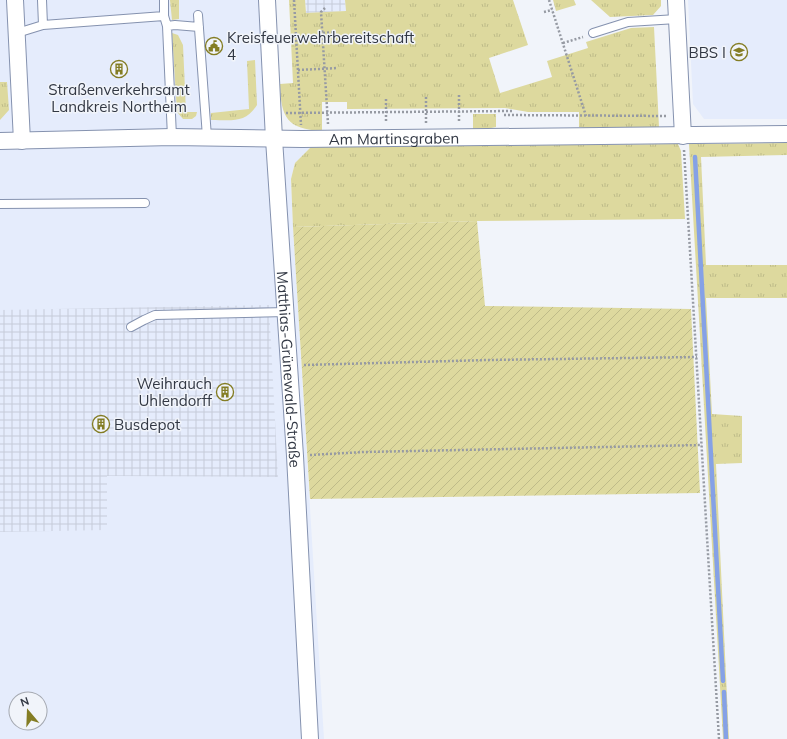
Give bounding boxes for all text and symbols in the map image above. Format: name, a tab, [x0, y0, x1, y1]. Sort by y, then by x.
place label: Kreisfeuerwehrbereitschaft 4	[227, 28, 414, 64]
public building icon: Kreisfeuerwehrbereitschaft 4	[204, 36, 224, 56]
school or university icon: BBS I	[729, 42, 749, 62]
place label: BBS I	[688, 43, 726, 62]
building icon: Straßenverkehrsamt Landkreis Northeim	[109, 59, 129, 79]
place label: Straßenverkehrsamt Landkreis Northeim	[48, 80, 190, 116]
street label: Am Martinsgraben	[329, 128, 459, 148]
street label: Matthias-Grünewald-Straße	[273, 271, 305, 468]
place label: Weihrauch Uhlendorff	[136, 374, 213, 410]
building icon: Weihrauch Uhlendorff	[215, 382, 235, 402]
building icon: Busdepot	[91, 414, 111, 434]
place label: Busdepot	[114, 415, 180, 434]
north arrow	[8, 691, 48, 731]
text: N	[19, 694, 31, 710]

